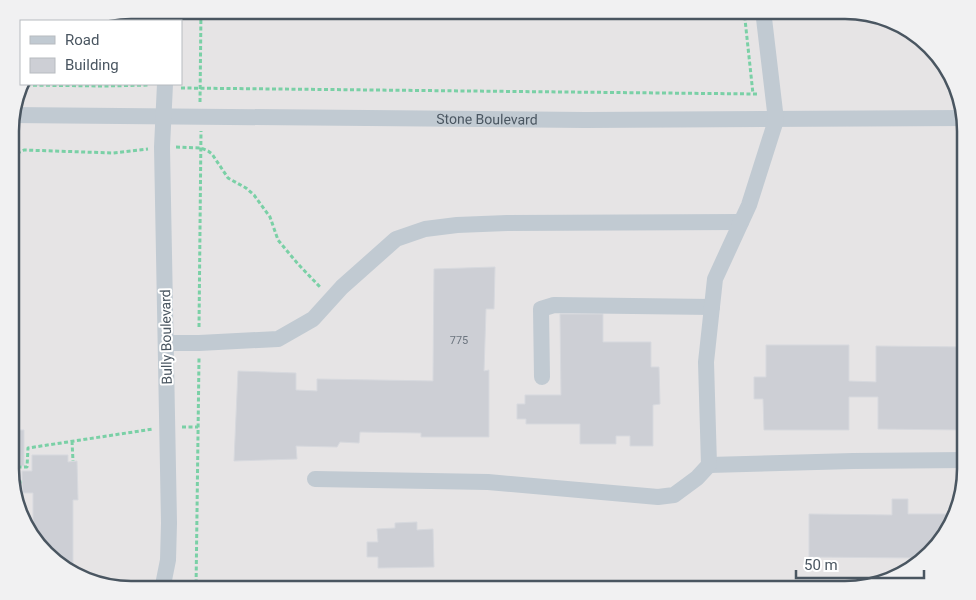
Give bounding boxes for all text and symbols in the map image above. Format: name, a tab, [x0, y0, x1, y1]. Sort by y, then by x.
legend	[20, 20, 182, 85]
text: Road	[65, 31, 99, 49]
text: Building	[65, 56, 119, 74]
street label: Stone Boulevard	[436, 111, 538, 128]
street label: Bully Boulevard	[157, 289, 175, 385]
house number: 775	[450, 334, 468, 347]
scale bar	[796, 548, 924, 580]
text: 50 m	[804, 556, 838, 574]

